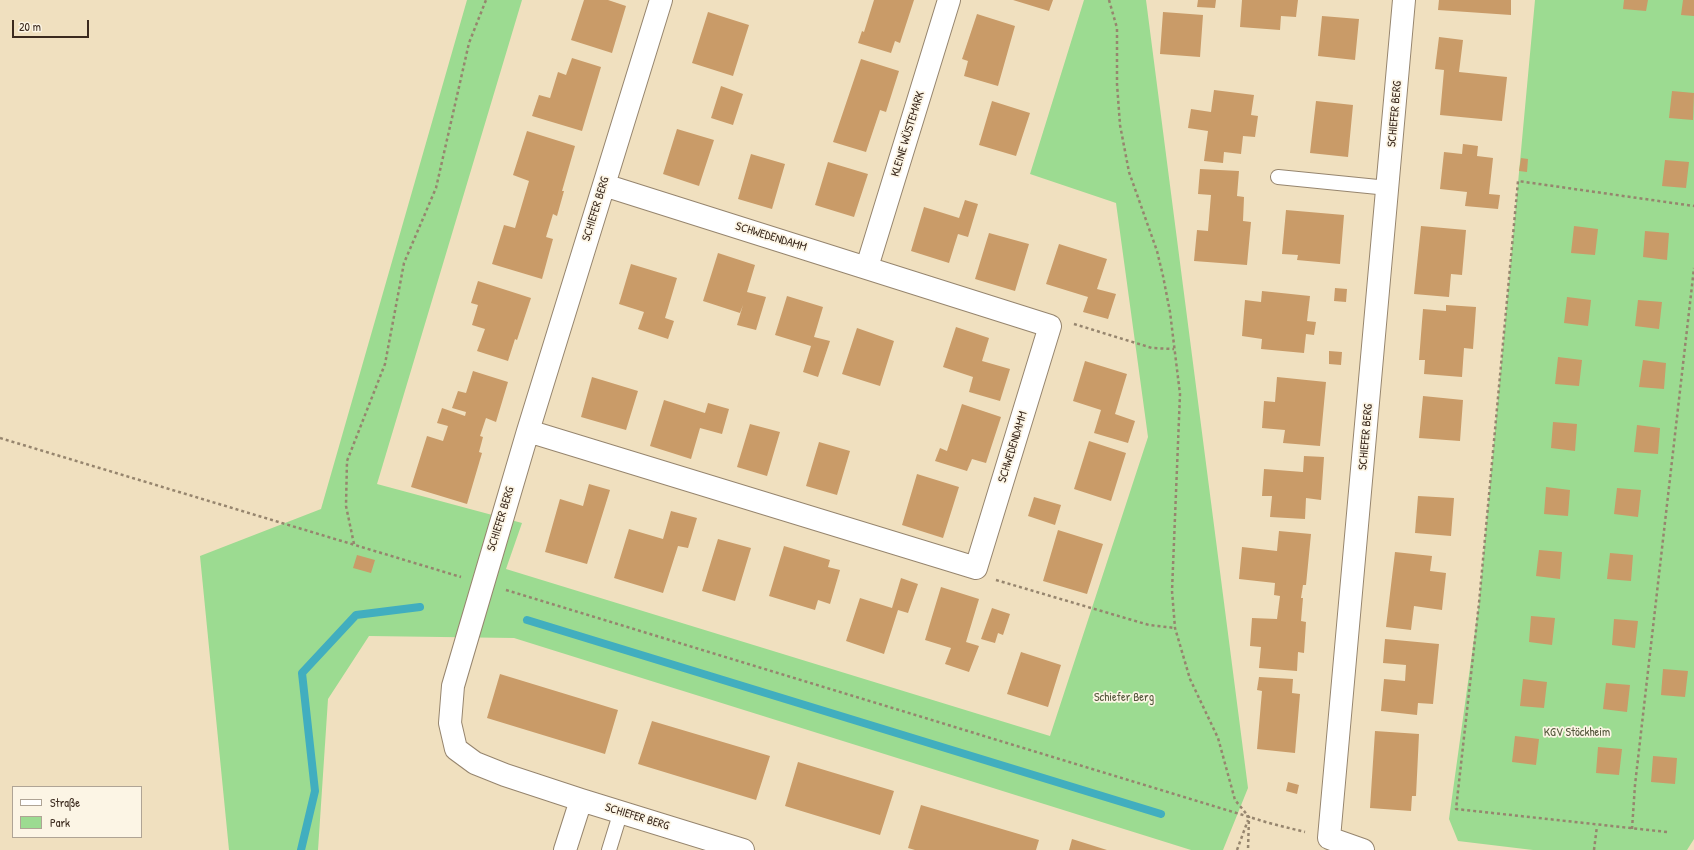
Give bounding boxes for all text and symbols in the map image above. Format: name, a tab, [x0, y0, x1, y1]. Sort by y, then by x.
scale bar	[14, 12, 91, 38]
text: 20 m	[19, 18, 41, 35]
street label: SCHIEFER BERG	[1385, 80, 1405, 148]
street label: KLEINE WÜSTEMARK	[888, 90, 928, 178]
street label: SCHIEFER BERG	[579, 175, 613, 243]
street label: SCHWEDENDAMM	[734, 219, 808, 255]
street label: SCHIEFER BERG	[1356, 403, 1376, 471]
street label: SCHWEDENDAMM	[995, 410, 1031, 484]
street label: SCHIEFER BERG	[484, 485, 518, 553]
park label: Schiefer Berg	[1094, 691, 1154, 705]
park label: KGV Stöckheim	[1544, 726, 1610, 740]
legend	[12, 786, 142, 838]
text: Straße	[50, 794, 80, 811]
street label: SCHIEFER BERG	[603, 800, 671, 834]
text: Park	[50, 814, 70, 831]

